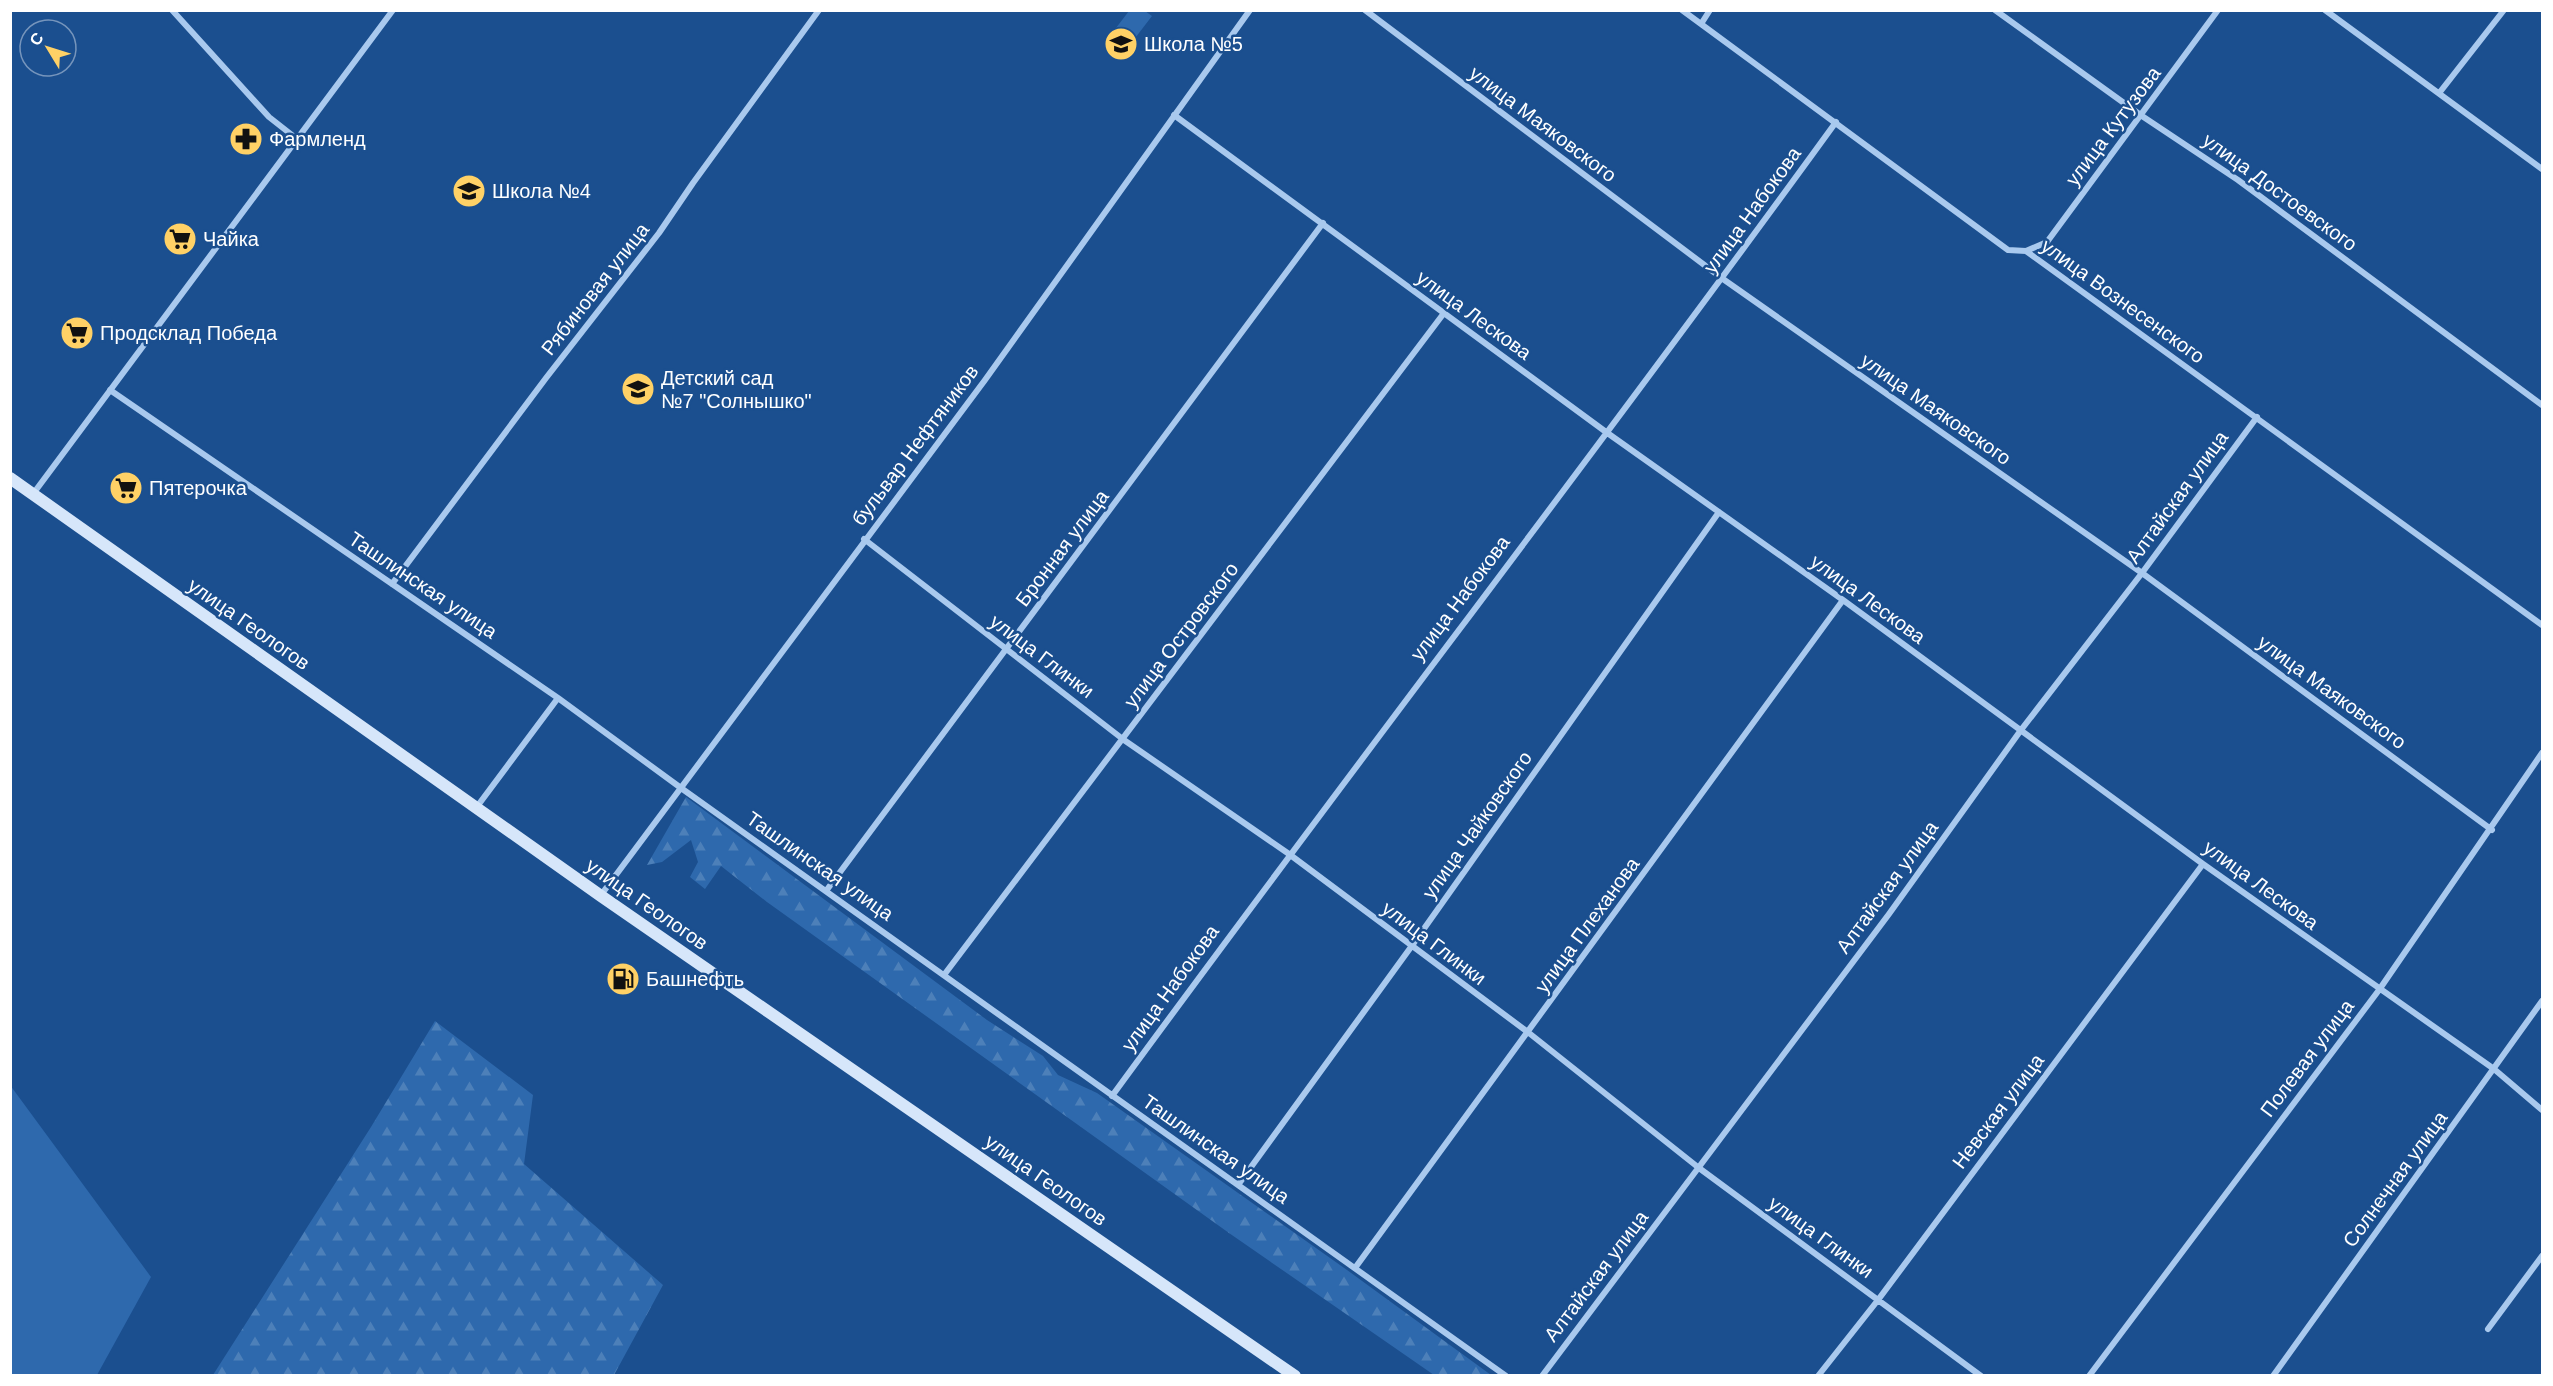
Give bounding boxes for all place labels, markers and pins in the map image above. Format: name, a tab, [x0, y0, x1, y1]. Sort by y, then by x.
school or university icon: Школа №5	[1103, 26, 1139, 62]
place label: Школа №5	[1144, 33, 1243, 55]
pharmacy icon: Фармленд	[228, 121, 264, 157]
place label: Фармленд	[269, 128, 366, 150]
school or university icon: Школа №4	[451, 173, 487, 209]
place label: Школа №4	[492, 180, 591, 202]
supermarket icon: Чайка	[162, 221, 198, 257]
place label: Чайка	[203, 228, 260, 250]
supermarket icon: Продсклад Победа	[59, 315, 95, 351]
place label: Продсклад Победа	[100, 322, 278, 344]
place label: Детский сад №7 "Солнышко"	[661, 367, 812, 412]
school or university icon: Детский сад №7 "Солнышко"	[620, 371, 656, 407]
supermarket icon: Пятерочка	[108, 470, 144, 506]
place label: Пятерочка	[149, 477, 248, 499]
fuel station icon: Башнефть	[605, 961, 641, 997]
place label: Башнефть	[646, 968, 744, 990]

